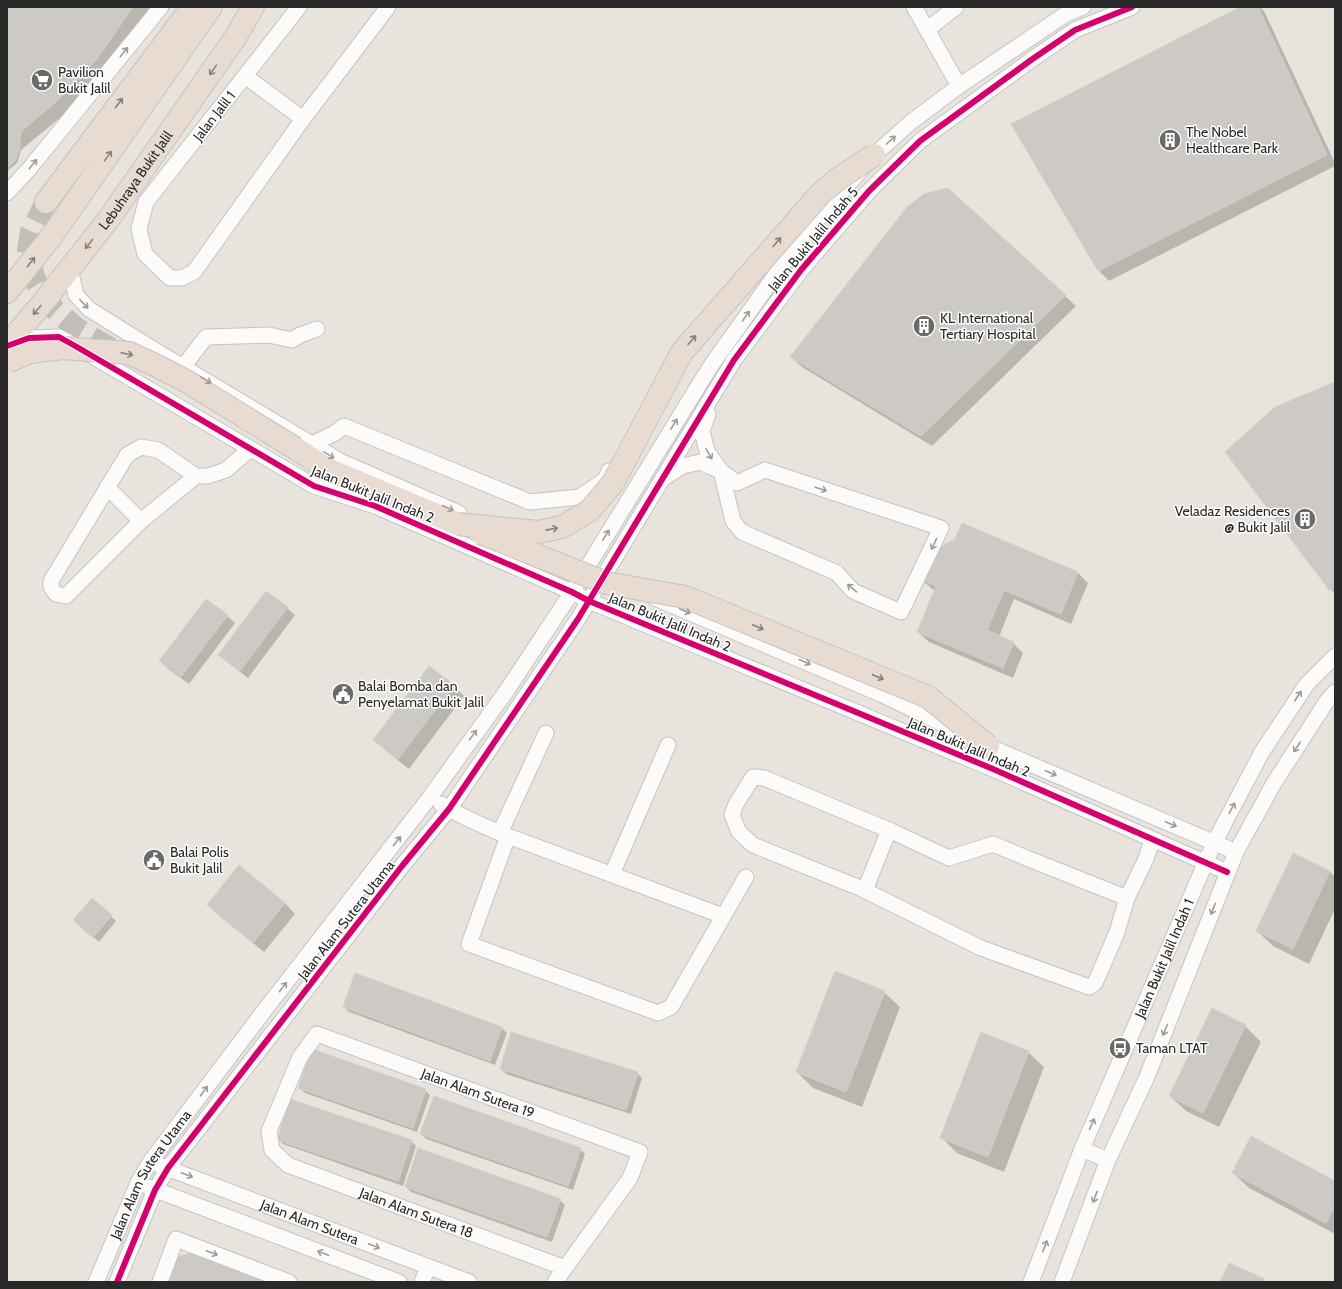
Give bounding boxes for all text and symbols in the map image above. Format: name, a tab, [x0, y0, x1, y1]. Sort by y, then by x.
one-way arrow	[119, 47, 128, 58]
place label: Pavilion Bukit Jalil	[58, 63, 111, 97]
one-way arrow	[209, 64, 217, 75]
supermarket icon: Pavilion Bukit Jalil	[29, 67, 55, 93]
street label: Jalan Jalil 1	[188, 87, 239, 145]
one-way arrow	[115, 98, 124, 109]
place label: The Nobel Healthcare Park	[1186, 123, 1279, 157]
street label: Lebuhraya Bukit Jalil	[95, 127, 177, 234]
building icon: The Nobel Healthcare Park	[1157, 127, 1183, 153]
one-way arrow	[886, 136, 896, 145]
one-way arrow	[103, 151, 112, 162]
one-way arrow	[28, 159, 37, 169]
street label: Jalan Bukit Jalil Indah 5	[763, 183, 862, 296]
one-way arrow	[773, 236, 782, 247]
one-way arrow	[84, 239, 93, 250]
one-way arrow	[27, 256, 36, 267]
one-way arrow	[80, 299, 89, 309]
one-way arrow	[32, 305, 41, 316]
place label: KL International Tertiary Hospital	[940, 309, 1036, 343]
one-way arrow	[742, 311, 750, 322]
building icon: KL International Tertiary Hospital	[911, 313, 937, 339]
one-way arrow	[688, 335, 697, 345]
one-way arrow	[121, 350, 134, 358]
one-way arrow	[200, 377, 212, 385]
one-way arrow	[671, 418, 679, 430]
one-way arrow	[706, 448, 714, 460]
one-way arrow	[323, 451, 335, 459]
street label: Jalan Bukit Jalil Indah 2	[308, 461, 437, 527]
one-way arrow	[814, 485, 826, 493]
place label: Veladaz Residences @ Bukit Jalil	[1175, 502, 1291, 536]
one-way arrow	[441, 505, 453, 512]
building icon: Veladaz Residences @ Bukit Jalil	[1292, 506, 1318, 532]
one-way arrow	[545, 525, 558, 533]
one-way arrow	[602, 530, 610, 541]
one-way arrow	[930, 537, 937, 549]
one-way arrow	[847, 584, 858, 593]
street label: Jalan Bukit Jalil Indah 2	[605, 588, 734, 656]
one-way arrow	[679, 608, 691, 615]
one-way arrow	[752, 624, 764, 631]
one-way arrow	[798, 659, 810, 666]
one-way arrow	[872, 674, 884, 681]
place label: Balai Bomba dan Penyelamat Bukit Jalil	[358, 677, 485, 711]
public building icon: Balai Bomba dan Penyelamat Bukit Jalil	[330, 681, 356, 707]
one-way arrow	[1294, 691, 1302, 702]
street label: Jalan Bukit Jalil Indah 2	[904, 713, 1033, 781]
one-way arrow	[469, 730, 477, 741]
one-way arrow	[1293, 741, 1301, 753]
one-way arrow	[1045, 770, 1057, 777]
one-way arrow	[1229, 802, 1236, 814]
one-way arrow	[1164, 821, 1176, 828]
one-way arrow	[393, 835, 401, 846]
place label: Balai Polis Bukit Jalil	[170, 843, 229, 877]
public building icon: Balai Polis Bukit Jalil	[141, 847, 167, 873]
street label: Jalan Alam Sutera Utama	[293, 856, 399, 984]
street label: Jalan Bukit Jalil Indah 1	[1130, 896, 1198, 1022]
one-way arrow	[1208, 902, 1216, 914]
one-way arrow	[278, 982, 287, 993]
one-way arrow	[1161, 1023, 1169, 1035]
bus stop icon: Taman LTAT	[1107, 1035, 1133, 1061]
place label: Taman LTAT	[1136, 1039, 1208, 1057]
street label: Jalan Alam Sutera 19	[418, 1064, 537, 1122]
one-way arrow	[200, 1085, 208, 1096]
street label: Jalan Alam Sutera Utama	[106, 1106, 195, 1243]
one-way arrow	[1089, 1119, 1096, 1131]
one-way arrow	[181, 1172, 193, 1180]
street label: Jalan Alam Sutera 18	[356, 1183, 476, 1242]
one-way arrow	[1090, 1190, 1098, 1202]
street label: Jalan Alam Sutera	[257, 1195, 362, 1249]
one-way arrow	[1041, 1240, 1049, 1252]
one-way arrow	[368, 1243, 380, 1251]
one-way arrow	[206, 1249, 218, 1257]
one-way arrow	[318, 1249, 330, 1257]

